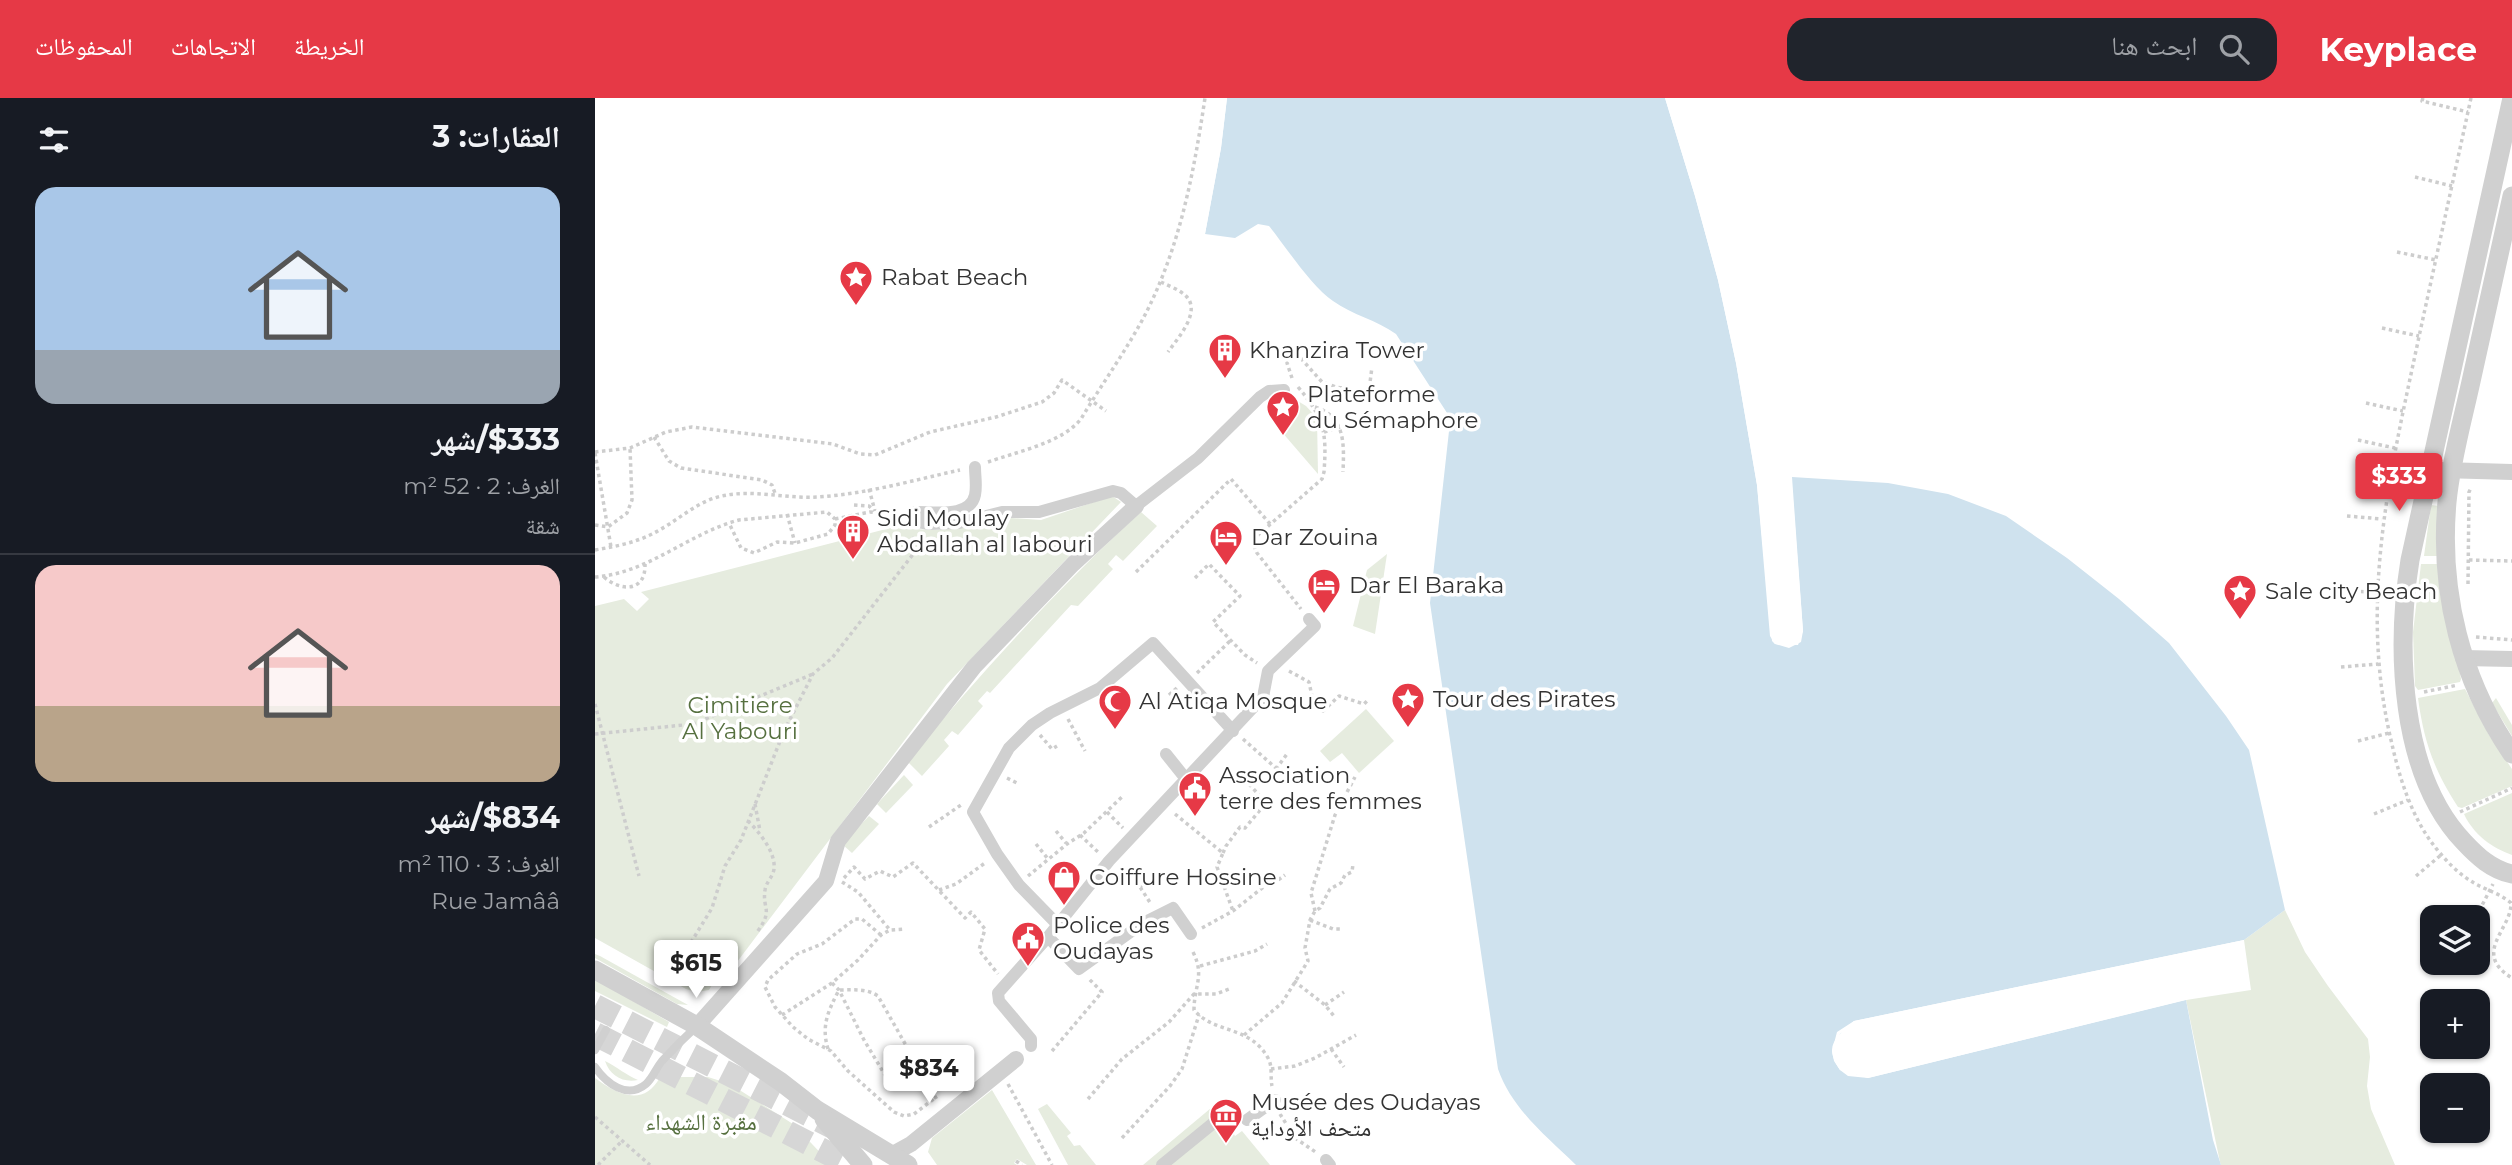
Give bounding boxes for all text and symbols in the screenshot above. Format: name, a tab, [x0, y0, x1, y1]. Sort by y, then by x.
search box	[1787, 18, 2277, 81]
text: Keyplace	[2319, 29, 2477, 69]
text: ابحث هنا	[2111, 30, 2197, 62]
icon: search	[2215, 30, 2253, 68]
text: المحفوظات	[35, 32, 133, 61]
text: الاتجاهات	[171, 32, 256, 61]
text: الخريطة	[294, 32, 365, 61]
text: العقارات: 3	[432, 118, 560, 155]
icon: filters	[35, 121, 73, 159]
icon: home	[235, 232, 361, 358]
place icon: Rabat Beach	[837, 258, 875, 307]
place label: Rabat Beach	[881, 263, 1028, 291]
building icon: Khanzira Tower	[1206, 331, 1244, 380]
place label: Khanzira Tower	[1249, 336, 1425, 364]
place label: Plateforme du Sémaphore	[1307, 380, 1478, 434]
place icon: Plateforme du Sémaphore	[1264, 388, 1302, 437]
text: $333/شهر	[431, 421, 560, 458]
pin: $333	[2358, 454, 2440, 513]
text: $333	[2371, 462, 2427, 490]
text: الغرف: 2 · 52 m²	[403, 472, 560, 500]
place label: Sidi Moulay Abdallah al Iabouri	[877, 504, 1093, 558]
text: شقة	[526, 512, 560, 540]
building icon: Sidi Moulay Abdallah al Iabouri	[834, 512, 872, 561]
hotel icon: Dar Zouina	[1207, 518, 1245, 567]
place label: Dar Zouina	[1251, 523, 1379, 551]
hotel icon: Dar El Baraka	[1305, 566, 1343, 615]
place label: Dar El Baraka	[1349, 571, 1504, 599]
place icon: Sale city Beach	[2221, 572, 2259, 621]
place label: Sale city Beach	[2265, 577, 2437, 605]
icon: home	[235, 610, 361, 736]
place icon: Tour des Pirates	[1389, 680, 1427, 729]
mosque icon: Al Atiqa Mosque	[1096, 682, 1134, 731]
place label: Tour des Pirates	[1433, 685, 1615, 713]
place label: Al Atiqa Mosque	[1139, 687, 1327, 715]
park label: Cimitiere Al Yabouri	[682, 691, 798, 745]
place label: Association terre des femmes	[1219, 761, 1422, 815]
public building icon: Association terre des femmes	[1176, 769, 1214, 818]
text: $834/شهر	[426, 799, 560, 836]
text: الغرف: 3 · 110 m²	[397, 850, 560, 878]
shop icon: Coiffure Hossine	[1045, 858, 1083, 907]
place label: Coiffure Hossine	[1089, 863, 1277, 891]
text: Rue Jamââ	[431, 887, 560, 915]
map controls	[2420, 905, 2490, 1143]
button: layers	[2420, 905, 2490, 975]
place label: Police des Oudayas	[1053, 911, 1169, 965]
public building icon: Police des Oudayas	[1009, 919, 1047, 968]
pin: $615	[655, 940, 737, 1000]
text: $615	[670, 949, 722, 977]
button: +	[2420, 989, 2490, 1059]
pin: $834	[888, 1046, 970, 1105]
text: $834	[899, 1054, 959, 1082]
button: −	[2420, 1073, 2490, 1143]
place label: Musée des Oudayas متحف الأوداية	[1251, 1088, 1480, 1142]
museum icon: Musée des Oudayas متحف الأوداية	[1207, 1096, 1245, 1145]
park label: مقبرة الشهداء	[645, 1108, 757, 1136]

